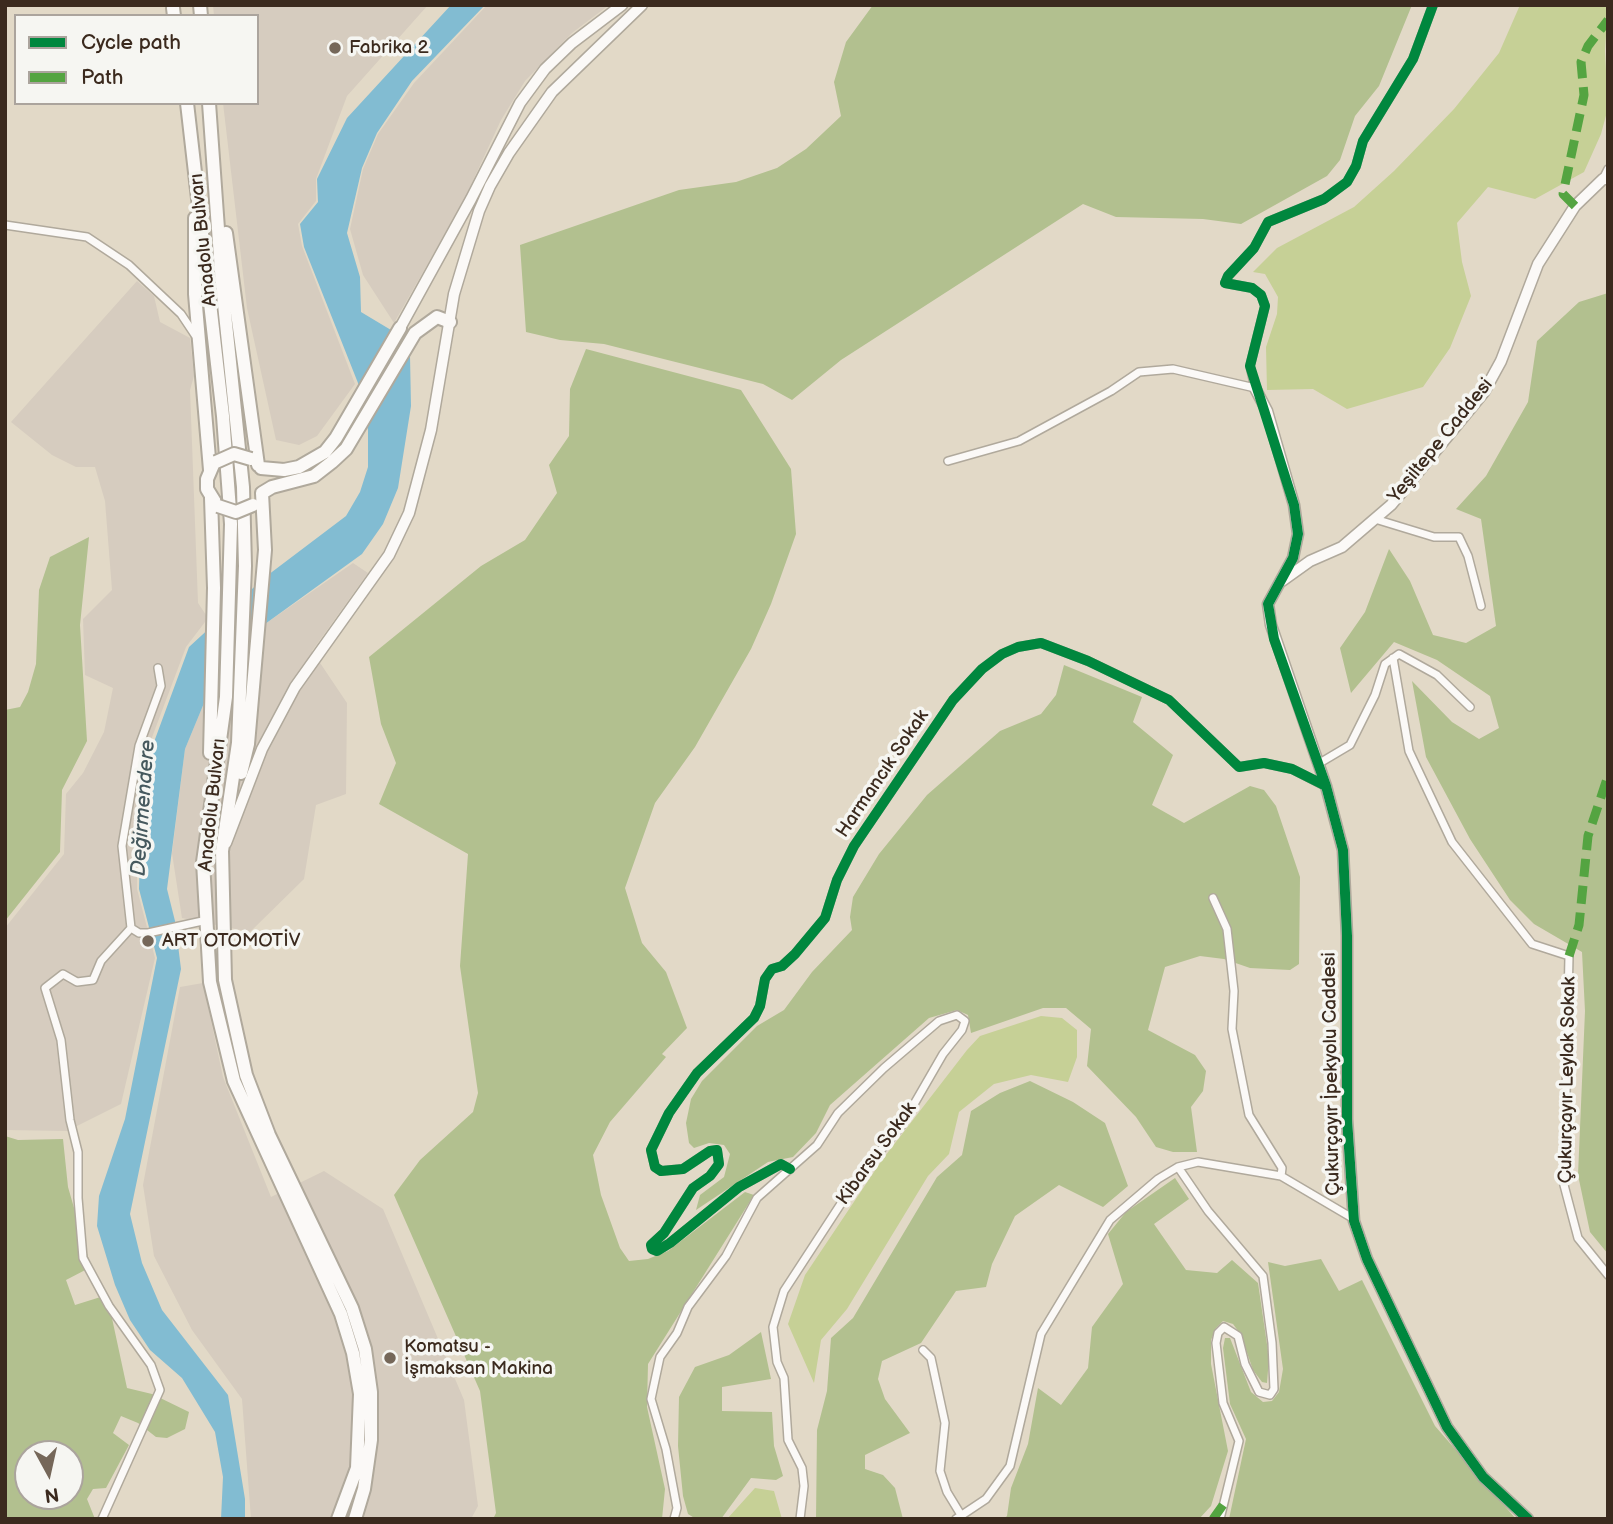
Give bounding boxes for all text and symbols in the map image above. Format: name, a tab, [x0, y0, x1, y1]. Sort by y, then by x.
legend	[14, 14, 259, 105]
text: Cycle path	[81, 30, 181, 55]
place label: Fabrika 2	[349, 37, 429, 59]
marker: Fabrika 2	[327, 40, 343, 56]
text: Path	[81, 65, 123, 90]
street label: Anadolu Bulvarı	[186, 172, 222, 308]
street label: Yeşiltepe Caddesi	[1384, 374, 1498, 508]
street label: Harmancık Sokak	[832, 706, 934, 842]
street label: Anadolu Bulvarı	[195, 737, 231, 873]
water label: Değirmendere	[127, 739, 161, 877]
place label: ART OTOMOTİV	[162, 930, 300, 952]
marker: ART OTOMOTİV	[140, 933, 156, 949]
street label: Çukurçayır İpekyolu Caddesi	[1318, 952, 1346, 1196]
street label: Çukurçayır Leylak Sokak	[1555, 976, 1581, 1184]
street label: Kibarsu Sokak	[832, 1098, 922, 1210]
place label: Komatsu - İşmaksan Makina	[404, 1336, 553, 1380]
marker: Komatsu - İşmaksan Makina	[382, 1350, 398, 1366]
north arrow	[14, 1440, 84, 1510]
text: N	[43, 1482, 60, 1507]

